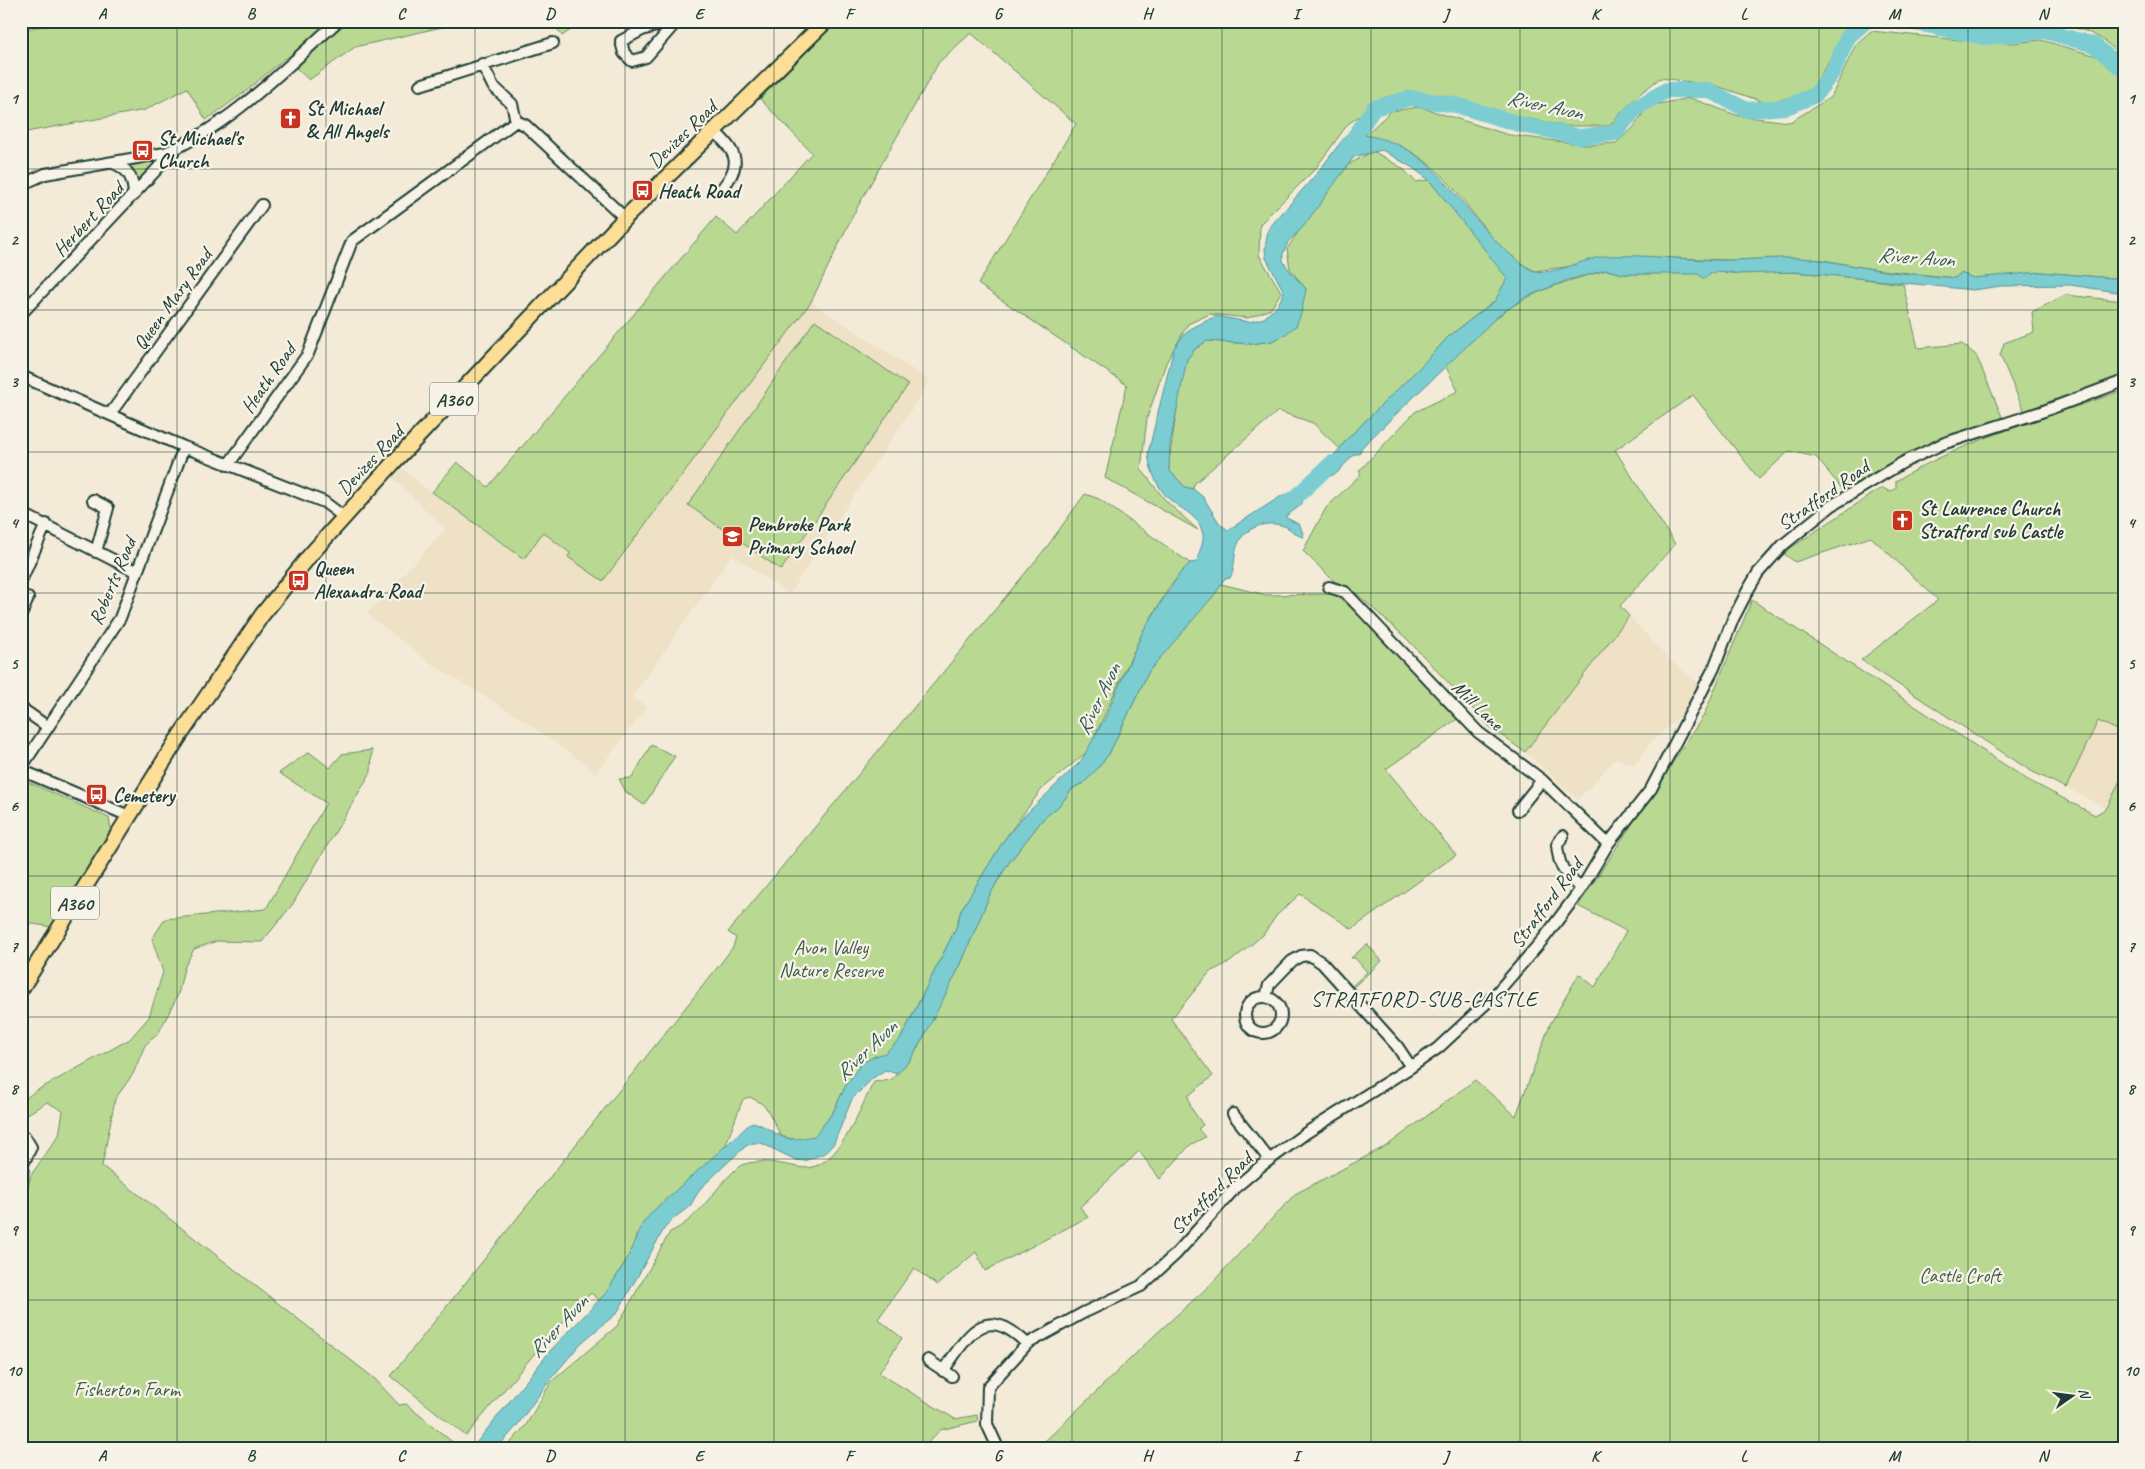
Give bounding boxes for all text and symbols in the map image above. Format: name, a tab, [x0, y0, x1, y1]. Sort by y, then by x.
text: A	[98, 4, 108, 24]
text: B	[247, 4, 257, 24]
text: C	[397, 4, 407, 24]
text: D	[545, 4, 556, 24]
text: E	[695, 4, 706, 24]
text: F	[845, 4, 856, 24]
text: G	[994, 4, 1004, 24]
text: H	[1142, 4, 1154, 24]
text: I	[1293, 4, 1303, 24]
text: J	[1442, 4, 1451, 24]
text: K	[1591, 4, 1603, 24]
text: L	[1741, 4, 1749, 24]
text: M	[1888, 4, 1902, 24]
text: N	[2038, 4, 2051, 24]
water label: River Avon	[1505, 84, 1586, 126]
text: 1	[10, 89, 19, 109]
text: 1	[2127, 89, 2136, 109]
street label: Devizes Road	[643, 93, 724, 173]
place label: St Michael & All Angels	[306, 96, 390, 144]
church icon: St Michael & All Angels	[278, 107, 302, 131]
place label: St Michael's Church	[158, 126, 244, 174]
bus stop icon: St Michael's Church	[130, 138, 154, 162]
street label: Herbert Road	[48, 175, 131, 262]
bus stop icon: Heath Road	[630, 179, 654, 203]
place label: Heath Road	[658, 179, 743, 204]
text: 2	[10, 230, 19, 250]
text: 2	[2127, 230, 2136, 250]
street label: Queen Mary Road	[127, 241, 219, 355]
water label: River Avon	[1877, 241, 1956, 273]
street label: Heath Road	[235, 336, 303, 418]
text: 3	[10, 372, 19, 392]
text: 3	[2127, 372, 2136, 392]
road number: A360	[430, 382, 478, 416]
street label: Devizes Road	[332, 418, 411, 501]
street label: Stratford Road	[1773, 453, 1877, 536]
place label: St Lawrence Church Stratford sub Castle	[1919, 496, 2064, 544]
church icon: St Lawrence Church Stratford sub Castle	[1891, 508, 1915, 532]
place label: Pembroke Park Primary School	[748, 512, 857, 560]
text: 4	[10, 513, 19, 533]
text: 4	[2127, 513, 2136, 533]
school or university icon: Pembroke Park Primary School	[720, 524, 744, 548]
street label: Roberts Road	[83, 531, 143, 629]
place label: Queen Alexandra Road	[314, 556, 425, 604]
bus stop icon: Queen Alexandra Road	[286, 568, 310, 592]
text: 5	[11, 654, 20, 674]
text: 5	[2128, 654, 2137, 674]
water label: River Avon	[1070, 658, 1127, 739]
street label: Mill Lane	[1447, 675, 1510, 737]
bus stop icon: Cemetery	[85, 783, 109, 807]
place label: Cemetery	[113, 783, 177, 808]
text: 6	[10, 796, 19, 816]
text: 6	[2127, 796, 2136, 816]
street label: Stratford Road	[1504, 851, 1590, 953]
road number: A360	[51, 886, 99, 920]
park label: Avon Valley Nature Reserve	[779, 935, 884, 983]
text: 7	[10, 937, 19, 957]
text: 7	[2127, 937, 2136, 957]
district label: STRATFORD-SUB-CASTLE	[1310, 985, 1540, 1013]
water label: River Avon	[830, 1013, 904, 1086]
text: 8	[10, 1079, 19, 1099]
text: 8	[2127, 1079, 2136, 1099]
street label: Stratford Road	[1165, 1145, 1260, 1240]
text: 9	[10, 1220, 19, 1240]
text: 9	[2127, 1220, 2136, 1240]
park label: Castle Croft	[1919, 1263, 2003, 1288]
water label: River Avon	[523, 1288, 595, 1363]
text: 10	[7, 1361, 23, 1381]
text: 10	[2124, 1361, 2140, 1381]
north arrow	[2048, 1372, 2098, 1422]
park label: Fisherton Farm	[74, 1377, 182, 1402]
text: N	[2075, 1387, 2094, 1401]
text: A	[98, 1446, 108, 1466]
text: B	[247, 1446, 257, 1466]
text: C	[397, 1446, 407, 1466]
text: D	[545, 1446, 556, 1466]
text: E	[695, 1446, 706, 1466]
text: F	[845, 1446, 856, 1466]
text: G	[994, 1446, 1004, 1466]
text: H	[1142, 1446, 1154, 1466]
text: I	[1293, 1446, 1303, 1466]
text: J	[1442, 1446, 1451, 1466]
text: K	[1591, 1446, 1603, 1466]
text: L	[1741, 1446, 1749, 1466]
text: M	[1888, 1446, 1902, 1466]
text: N	[2038, 1446, 2051, 1466]

